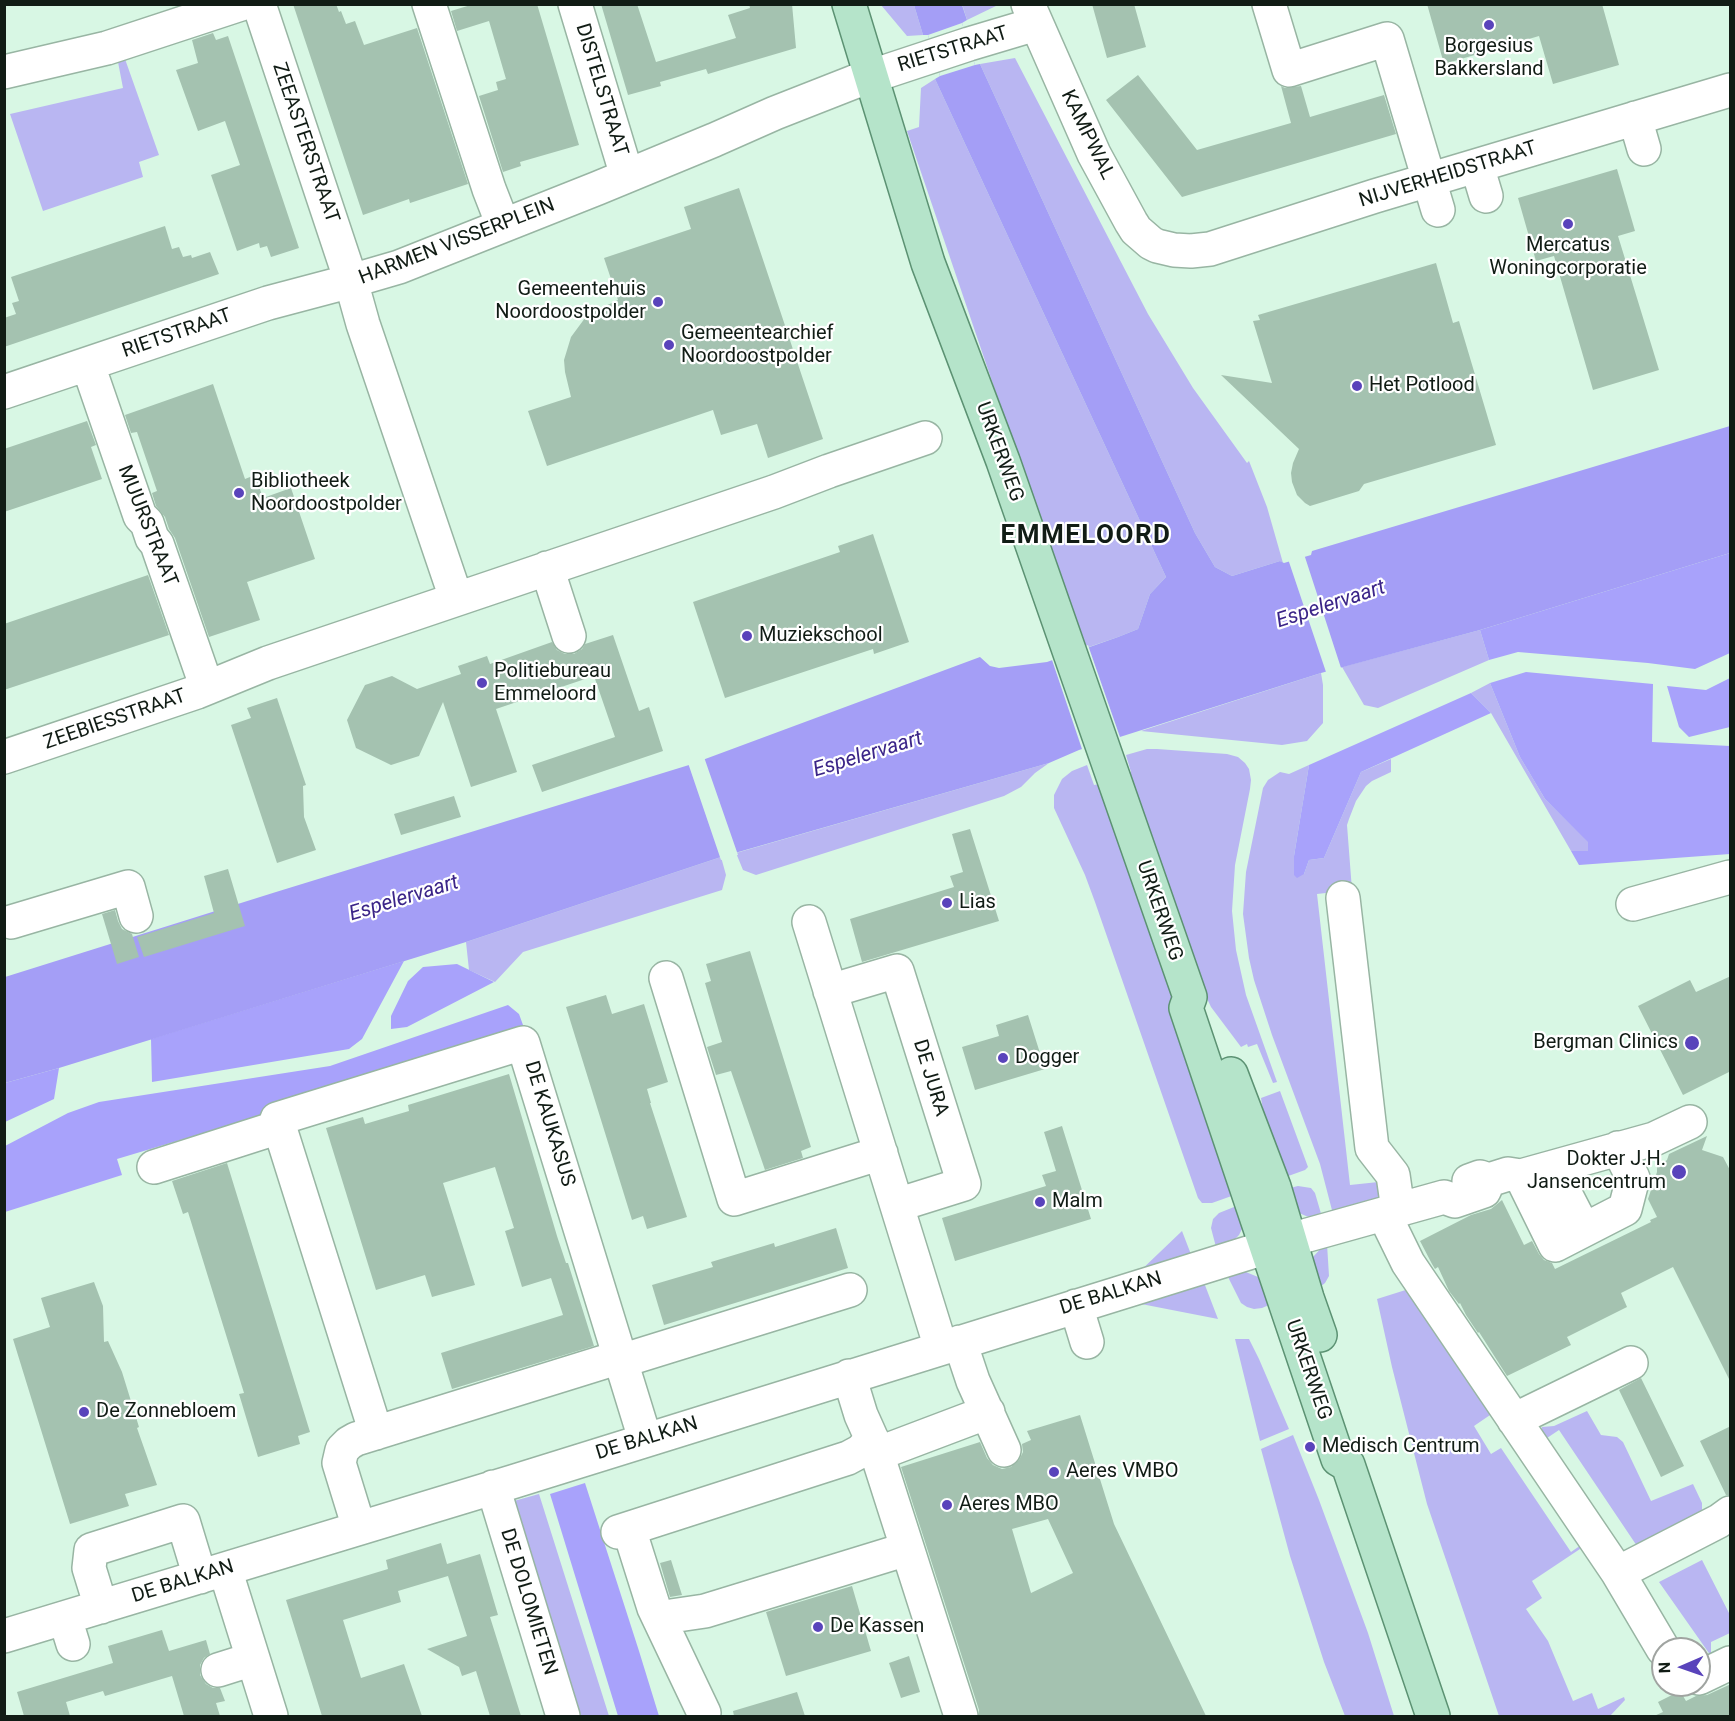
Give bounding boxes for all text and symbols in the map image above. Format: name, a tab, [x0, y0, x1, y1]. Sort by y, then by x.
marker: Borgesius Bakkersland	[1482, 18, 1496, 32]
street label: DISTELSTRAAT	[569, 21, 633, 159]
street label: RIETSTRAAT	[895, 22, 1011, 78]
place label: Borgesius Bakkersland	[1434, 35, 1544, 82]
street label: ZEEASTERSTRAAT	[266, 60, 344, 226]
street label: KAMPWAL	[1055, 86, 1119, 184]
street label: NIJVERHEIDSTRAAT	[1356, 137, 1540, 213]
street label: HARMEN VISSERPLEIN	[356, 194, 558, 290]
marker: Mercatus Woningcorporatie	[1561, 217, 1575, 231]
place label: Mercatus Woningcorporatie	[1489, 234, 1647, 281]
place label: Gemeentehuis Noordoostpolder	[495, 278, 646, 325]
marker: Gemeentehuis Noordoostpolder	[651, 295, 665, 309]
street label: RIETSTRAAT	[119, 304, 235, 364]
place label: Gemeentearchief Noordoostpolder	[681, 322, 834, 369]
marker: Gemeentearchief Noordoostpolder	[662, 338, 676, 352]
place label: Het Potlood	[1369, 374, 1475, 398]
marker: Het Potlood	[1350, 379, 1364, 393]
street label: URKERWEG	[970, 399, 1028, 505]
street label: MUURSTRAAT	[112, 462, 182, 590]
place label: Bibliotheek Noordoostpolder	[251, 470, 402, 517]
marker: Bibliotheek Noordoostpolder	[232, 486, 246, 500]
district label: EMMELOORD	[1001, 520, 1171, 552]
water label: Espelervaart	[1273, 576, 1389, 634]
place label: Muziekschool	[759, 624, 882, 648]
marker: Muziekschool	[740, 629, 754, 643]
place label: Politiebureau Emmeloord	[494, 660, 611, 707]
marker: Politiebureau Emmeloord	[475, 676, 489, 690]
street label: ZEEBIESSTRAAT	[41, 684, 189, 756]
water label: Espelervaart	[810, 726, 926, 784]
street label: URKERWEG	[1131, 858, 1187, 964]
water label: Espelervaart	[346, 870, 462, 928]
place label: Lias	[959, 891, 996, 915]
marker: Lias	[940, 896, 954, 910]
place label: Bergman Clinics	[1533, 1031, 1678, 1055]
marker: Bergman Clinics	[1683, 1034, 1701, 1052]
street label: DE JURA	[907, 1037, 953, 1119]
place label: Dogger	[1015, 1046, 1079, 1070]
marker: Dogger	[996, 1051, 1010, 1065]
street label: DE KAUKASUS	[518, 1058, 580, 1190]
place label: Dokter J.H. Jansencentrum	[1527, 1148, 1666, 1195]
marker: Dokter J.H. Jansencentrum	[1670, 1163, 1688, 1181]
place label: Malm	[1052, 1190, 1103, 1214]
marker: Malm	[1033, 1195, 1047, 1209]
street label: DE BALKAN	[1057, 1267, 1165, 1321]
street label: URKERWEG	[1280, 1317, 1336, 1423]
place label: De Zonnebloem	[96, 1400, 236, 1424]
marker: De Zonnebloem	[77, 1405, 91, 1419]
street label: DE BALKAN	[593, 1412, 701, 1466]
place label: Medisch Centrum	[1322, 1435, 1480, 1459]
marker: Medisch Centrum	[1303, 1440, 1317, 1454]
place label: Aeres VMBO	[1066, 1460, 1179, 1484]
marker: Aeres VMBO	[1047, 1465, 1061, 1479]
place label: Aeres MBO	[959, 1493, 1059, 1517]
marker: Aeres MBO	[940, 1498, 954, 1512]
street label: DE DOLOMIETEN	[494, 1526, 562, 1678]
street label: DE BALKAN	[129, 1555, 237, 1609]
place label: De Kassen	[830, 1615, 924, 1639]
marker: De Kassen	[811, 1620, 825, 1634]
north arrow	[1651, 1637, 1711, 1697]
text: N	[1655, 1662, 1674, 1674]

